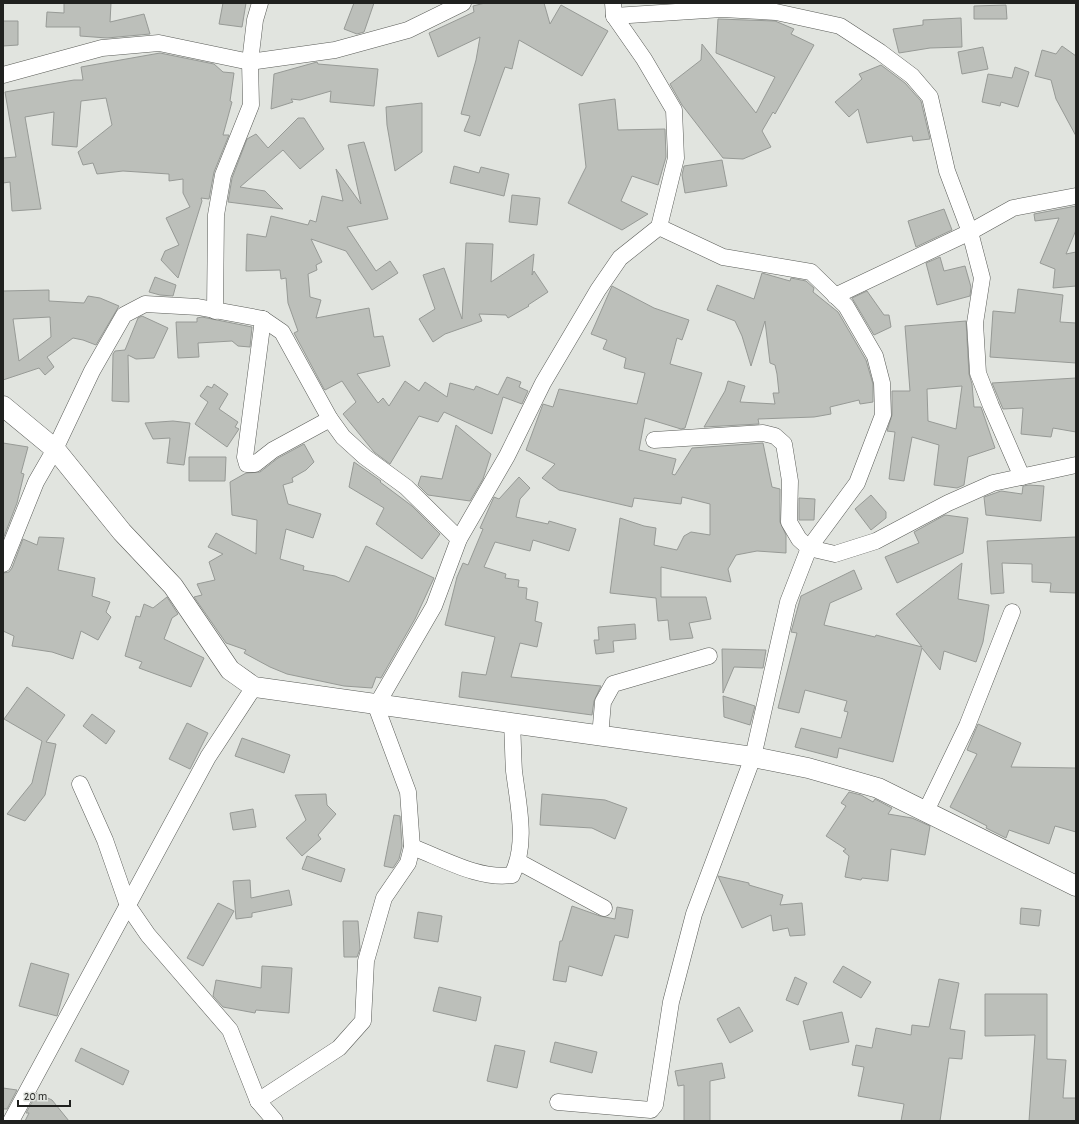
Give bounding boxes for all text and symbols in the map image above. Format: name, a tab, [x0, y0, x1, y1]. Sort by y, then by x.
scale bar	[18, 1082, 70, 1108]
text: 20 m	[24, 1090, 47, 1102]

